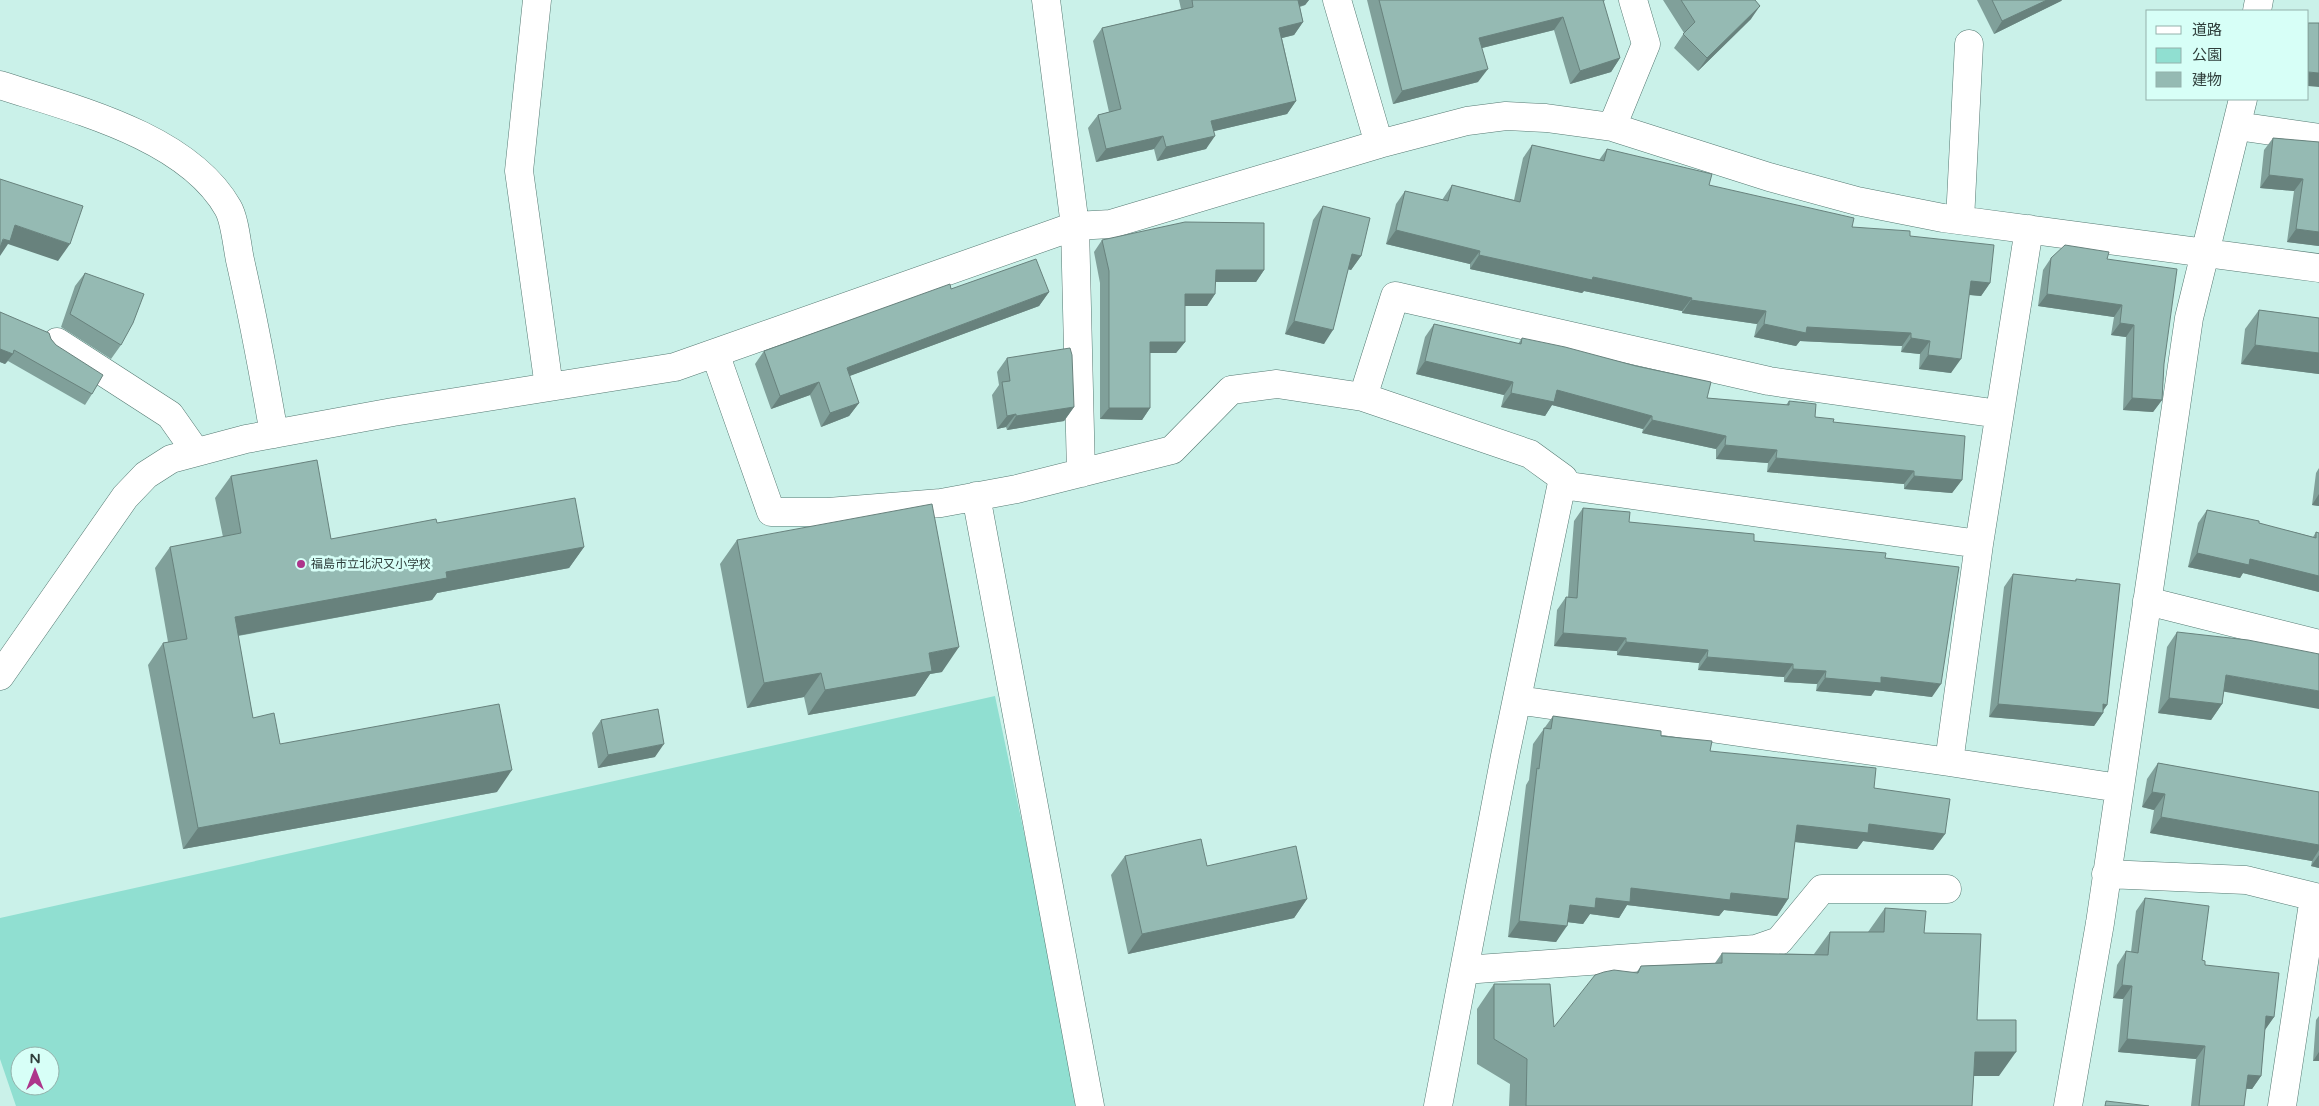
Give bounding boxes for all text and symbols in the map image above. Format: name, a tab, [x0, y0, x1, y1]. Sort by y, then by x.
legend	[2146, 10, 2309, 100]
text: 道路	[2192, 21, 2222, 39]
text: 公園	[2192, 46, 2222, 64]
text: 建物	[2192, 71, 2222, 89]
place label: 福島市立北沢又小学校	[311, 557, 431, 571]
marker: 福島市立北沢又小学校	[295, 558, 307, 570]
north arrow	[10, 1046, 60, 1096]
text: N	[29, 1050, 41, 1067]

